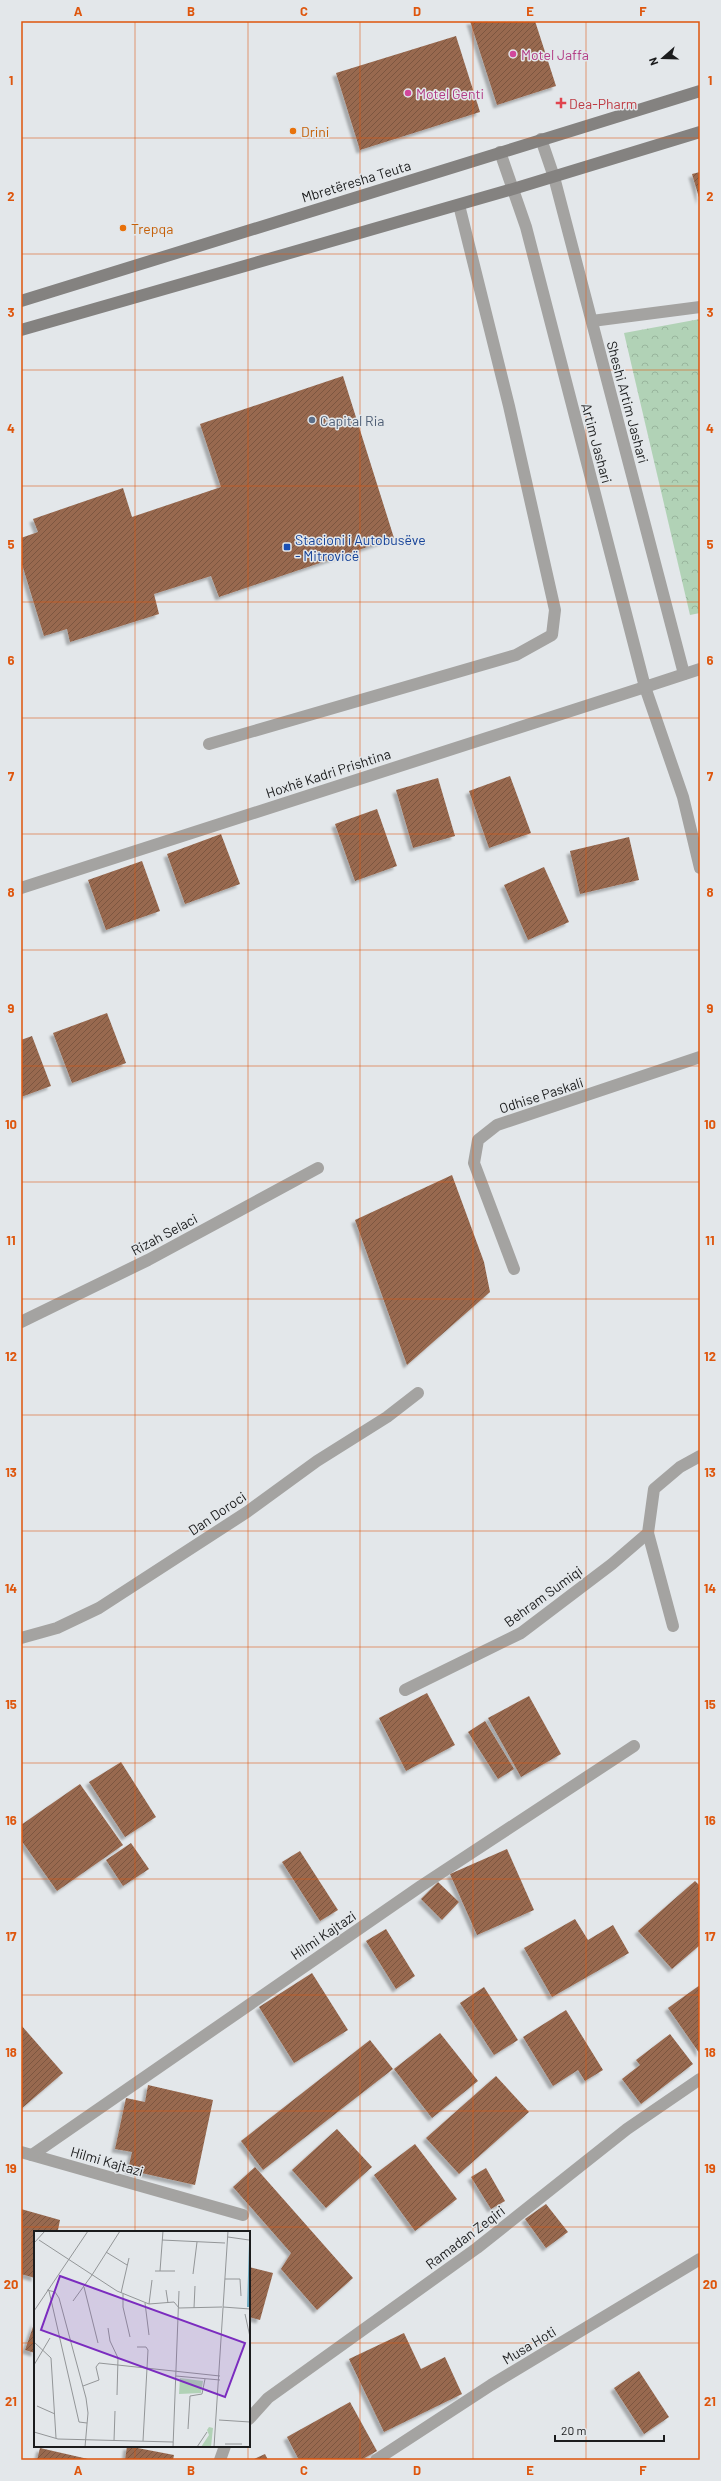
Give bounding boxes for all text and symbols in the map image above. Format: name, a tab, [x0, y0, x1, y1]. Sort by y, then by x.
text: A	[74, 3, 83, 19]
text: B	[187, 3, 195, 19]
text: C	[300, 3, 308, 19]
text: D	[413, 3, 421, 19]
text: E	[526, 3, 534, 19]
text: F	[639, 3, 647, 19]
north arrow	[643, 38, 683, 78]
place label: Motel Jaffa	[521, 46, 589, 63]
marker: Motel Jaffa	[508, 49, 518, 59]
text: N	[646, 56, 660, 67]
text: 1	[9, 72, 13, 88]
text: 1	[708, 72, 712, 88]
place label: Motel Genti	[416, 85, 484, 102]
marker: Motel Genti	[403, 88, 413, 98]
place label: Dea-Pharm	[569, 95, 637, 112]
marker: Dea-Pharm	[556, 98, 566, 108]
place label: Drini	[301, 123, 329, 140]
marker: Drini	[288, 126, 298, 136]
street label: Mbretëresha Teuta	[299, 156, 413, 206]
text: 2	[7, 188, 15, 204]
text: 2	[706, 188, 714, 204]
place label: Trepqa	[131, 220, 173, 237]
marker: Trepqa	[118, 223, 128, 233]
text: 3	[7, 304, 15, 320]
text: 3	[706, 304, 714, 320]
street label: Sheshi Artim Jashari	[604, 339, 652, 465]
street label: Artim Jashari	[578, 401, 616, 485]
place label: Capital Ria	[320, 412, 384, 429]
marker: Capital Ria	[307, 415, 317, 425]
text: 4	[7, 420, 15, 436]
text: 4	[706, 420, 714, 436]
place label: Stacioni i Autobusëve - Mitrovicë	[295, 531, 426, 564]
text: 5	[7, 536, 15, 552]
text: 5	[706, 536, 714, 552]
marker: Stacioni i Autobusëve - Mitrovicë	[282, 542, 292, 552]
text: 6	[8, 652, 15, 668]
text: 6	[707, 652, 714, 668]
street label: Hoxhë Kadri Prishtina	[263, 745, 393, 801]
text: 7	[8, 768, 15, 784]
text: 7	[707, 768, 714, 784]
text: 8	[7, 884, 15, 900]
text: 8	[706, 884, 714, 900]
text: 9	[8, 1000, 15, 1016]
text: 9	[707, 1000, 714, 1016]
street label: Odhise Paskali	[497, 1073, 585, 1117]
text: 10	[5, 1116, 17, 1132]
text: 10	[704, 1116, 716, 1132]
street label: Rizah Selaci	[128, 1209, 200, 1259]
text: 11	[6, 1232, 16, 1248]
text: 11	[705, 1232, 715, 1248]
text: 12	[5, 1348, 17, 1364]
text: 12	[704, 1348, 716, 1364]
text: 13	[5, 1464, 17, 1480]
text: 13	[704, 1464, 716, 1480]
street label: Dan Doroci	[185, 1488, 249, 1538]
street label: Behram Sumiqi	[501, 1562, 585, 1630]
text: 14	[5, 1580, 17, 1596]
text: 14	[704, 1580, 716, 1596]
text: 15	[5, 1696, 17, 1712]
text: 15	[704, 1696, 716, 1712]
text: 16	[5, 1812, 17, 1828]
text: 16	[704, 1812, 716, 1828]
street label: Hilmi Kajtazi	[287, 1907, 359, 1963]
text: 17	[5, 1928, 17, 1944]
text: 17	[704, 1928, 716, 1944]
text: 18	[5, 2044, 17, 2060]
text: 18	[704, 2044, 716, 2060]
street label: Hilmi Kajtazi	[69, 2142, 145, 2180]
text: 19	[5, 2160, 17, 2176]
text: 19	[704, 2160, 716, 2176]
street label: Ramadan Zeqiri	[422, 2202, 508, 2272]
inset map	[34, 2231, 250, 2447]
text: 20	[4, 2276, 18, 2292]
text: 20	[703, 2276, 717, 2292]
street label: Musa Hoti	[499, 2322, 559, 2368]
text: 21	[5, 2393, 17, 2409]
text: 21	[704, 2393, 716, 2409]
scale bar	[555, 2417, 664, 2443]
text: 20 m	[561, 2423, 587, 2437]
text: A	[74, 2462, 83, 2478]
text: B	[187, 2462, 195, 2478]
text: C	[300, 2462, 308, 2478]
text: D	[413, 2462, 421, 2478]
text: E	[526, 2462, 534, 2478]
text: F	[639, 2462, 647, 2478]

